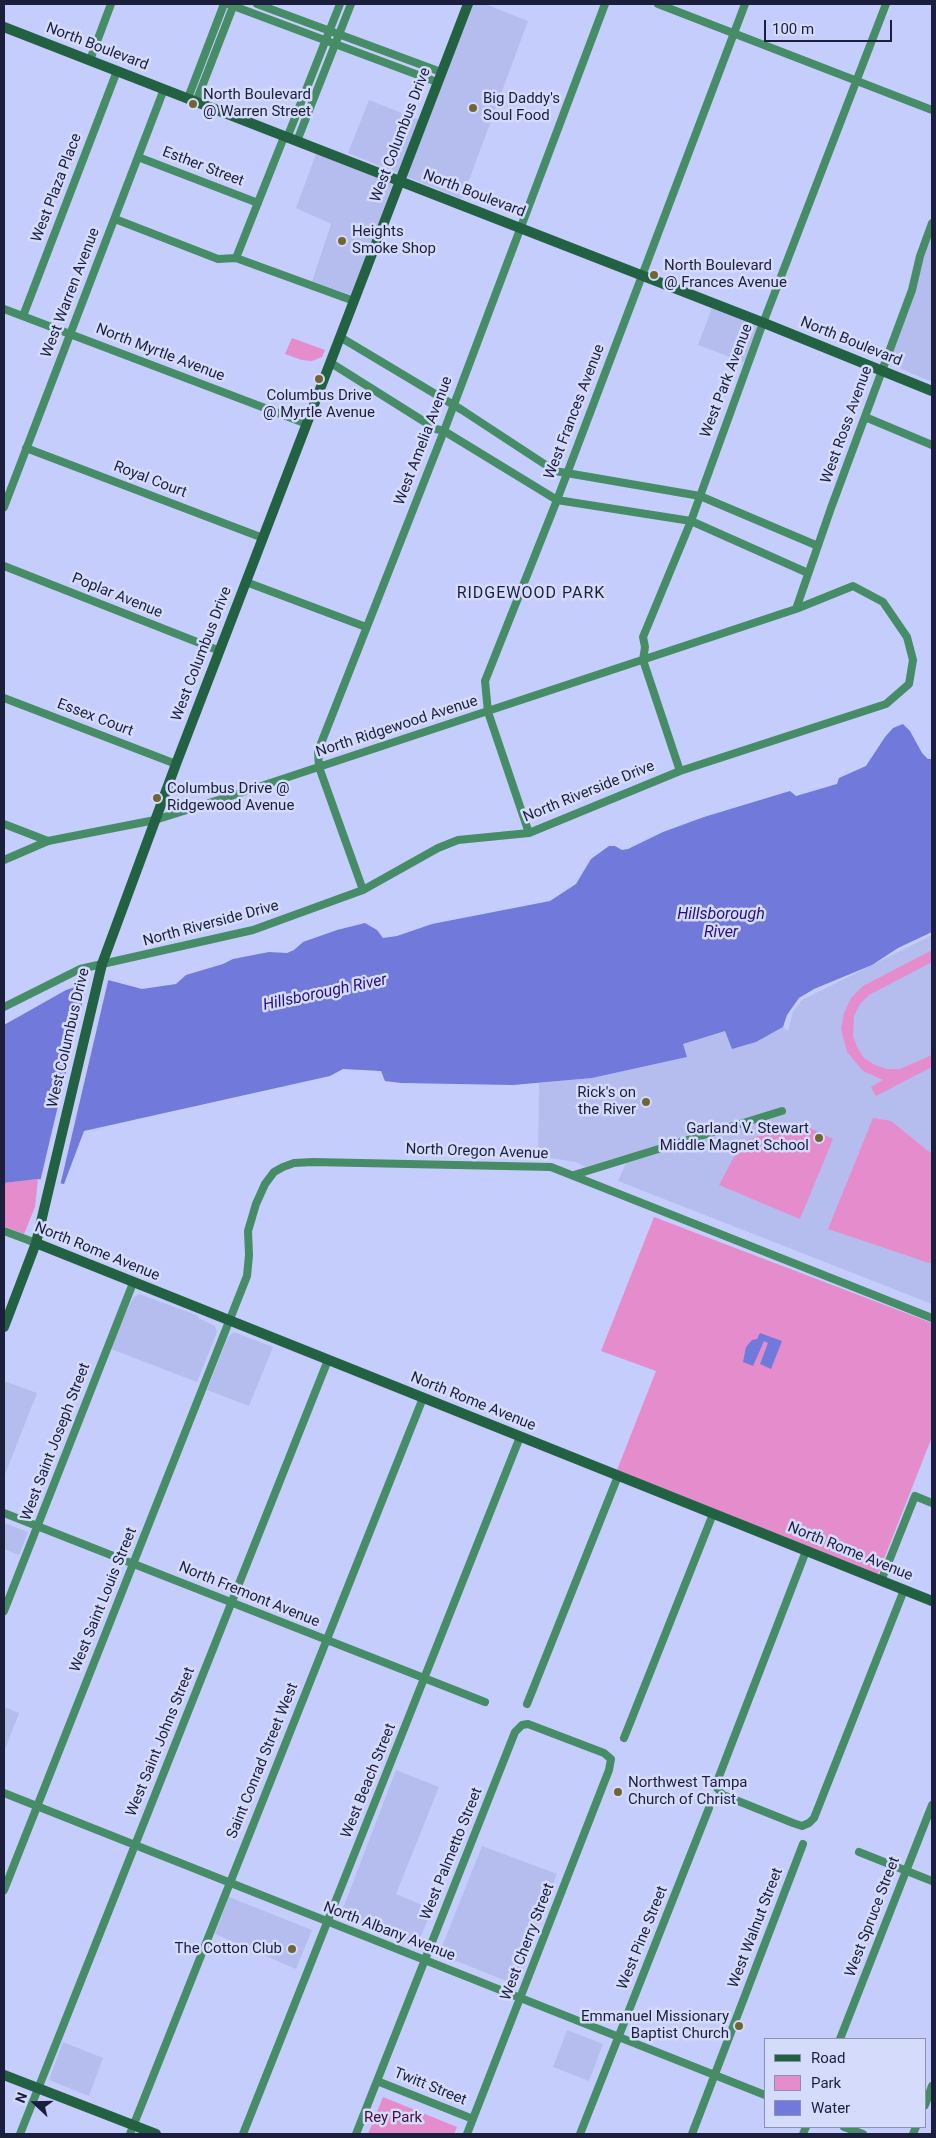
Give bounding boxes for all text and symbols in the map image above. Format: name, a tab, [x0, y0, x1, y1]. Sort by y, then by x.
scale bar	[766, 10, 894, 42]
street label: North Boulevard	[43, 19, 151, 75]
text: 100 m	[772, 20, 814, 38]
street label: West Columbus Drive	[367, 65, 435, 205]
place label: North Boulevard @ Warren Street	[203, 86, 311, 121]
place label: Big Daddy's Soul Food	[483, 90, 560, 125]
marker: North Boulevard @ Warren Street	[187, 98, 199, 110]
marker: Big Daddy's Soul Food	[467, 102, 479, 114]
street label: West Plaza Place	[28, 131, 86, 245]
street label: Esther Street	[160, 143, 246, 191]
street label: North Boulevard	[420, 166, 528, 222]
place label: Heights Smoke Shop	[352, 223, 436, 258]
street label: West Warren Avenue	[38, 226, 104, 360]
marker: Heights Smoke Shop	[336, 235, 348, 247]
place label: North Boulevard @ Frances Avenue	[664, 257, 787, 292]
marker: North Boulevard @ Frances Avenue	[648, 269, 660, 281]
street label: North Boulevard	[798, 313, 904, 371]
street label: North Myrtle Avenue	[93, 320, 227, 386]
street label: West Park Avenue	[697, 322, 757, 440]
street label: West Frances Avenue	[541, 342, 609, 482]
street label: West Ross Avenue	[817, 364, 877, 486]
marker: Columbus Drive @ Myrtle Avenue	[313, 373, 325, 385]
street label: West Amelia Avenue	[391, 374, 457, 508]
place label: Columbus Drive @ Myrtle Avenue	[263, 387, 375, 422]
street label: Royal Court	[111, 458, 189, 502]
street label: Poplar Avenue	[69, 570, 165, 622]
street label: West Columbus Drive	[168, 584, 236, 724]
district label: RIDGEWOOD PARK	[455, 584, 607, 604]
street label: North Ridgewood Avenue	[314, 692, 480, 762]
street label: Essex Court	[54, 695, 136, 741]
street label: North Riverside Drive	[521, 757, 657, 827]
place label: Columbus Drive @ Ridgewood Avenue	[167, 780, 294, 815]
marker: Columbus Drive @ Ridgewood Avenue	[151, 792, 163, 804]
street label: North Riverside Drive	[141, 897, 281, 951]
water label: Hillsborough River	[677, 905, 765, 943]
street label: West Columbus Drive	[44, 966, 94, 1110]
water label: Hillsborough River	[261, 971, 389, 1015]
place label: Rick's on the River	[577, 1084, 636, 1119]
marker: Rick's on the River	[640, 1096, 652, 1108]
place label: Garland V. Stewart Middle Magnet School	[660, 1120, 809, 1155]
marker: Garland V. Stewart Middle Magnet School	[813, 1132, 825, 1144]
street label: North Oregon Avenue	[405, 1141, 549, 1163]
street label: North Rome Avenue	[32, 1219, 162, 1285]
street label: West Saint Joseph Street	[18, 1361, 94, 1523]
street label: North Rome Avenue	[408, 1369, 538, 1435]
street label: North Rome Avenue	[785, 1519, 915, 1585]
street label: West Saint Louis Street	[67, 1525, 141, 1675]
street label: North Fremont Avenue	[176, 1559, 322, 1631]
street label: West Saint Johns Street	[123, 1665, 199, 1819]
street label: Saint Conrad Street West	[224, 1681, 302, 1841]
street label: West Beach Street	[338, 1721, 400, 1841]
place label: Northwest Tampa Church of Christ	[628, 1774, 747, 1809]
street label: West Palmetto Street	[417, 1785, 487, 1923]
marker: Northwest Tampa Church of Christ	[612, 1786, 624, 1798]
street label: West Spruce Street	[842, 1854, 904, 1980]
street label: West Walnut Street	[725, 1865, 787, 1991]
street label: West Cherry Street	[497, 1881, 559, 2003]
street label: West Pine Street	[614, 1884, 672, 1992]
street label: North Albany Avenue	[321, 1899, 457, 1965]
place label: The Cotton Club	[174, 1940, 282, 1958]
marker: The Cotton Club	[286, 1943, 298, 1955]
place label: Emmanuel Missionary Baptist Church	[581, 2008, 729, 2043]
marker: Emmanuel Missionary Baptist Church	[733, 2020, 745, 2032]
legend	[764, 2038, 926, 2128]
text: Road	[811, 2049, 845, 2067]
street label: Twitt Street	[391, 2064, 469, 2110]
text: Park	[811, 2074, 841, 2092]
north arrow	[10, 2078, 60, 2128]
text: N	[12, 2090, 30, 2105]
text: Water	[811, 2099, 850, 2117]
park label: Rey Park	[364, 2109, 422, 2127]

